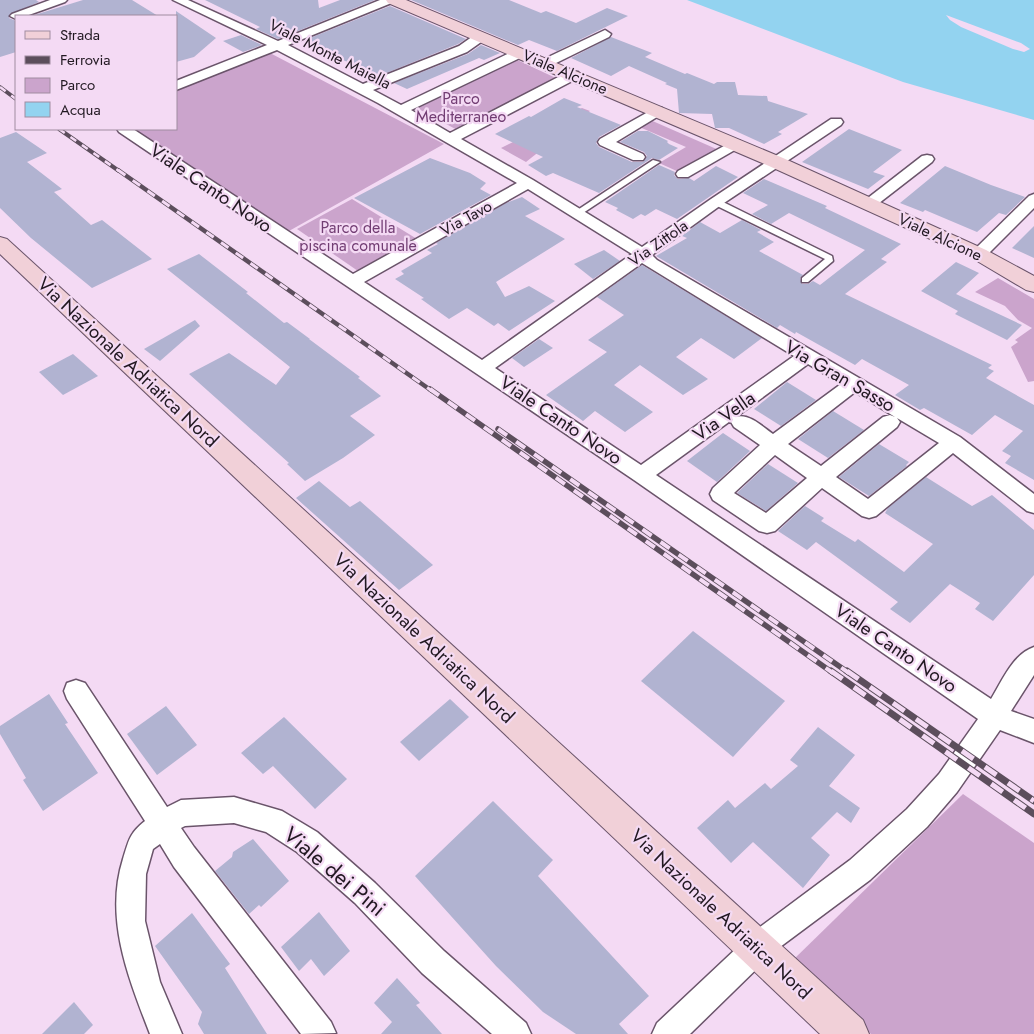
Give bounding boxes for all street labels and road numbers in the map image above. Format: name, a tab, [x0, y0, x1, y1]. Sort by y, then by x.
street label: Viale Monte Maiella	[265, 13, 395, 95]
street label: Viale Alcione	[519, 44, 611, 100]
street label: Viale Canto Novo	[144, 137, 278, 239]
street label: Via Tavo	[436, 194, 496, 242]
street label: Viale Alcione	[894, 207, 986, 267]
street label: Via Zittola	[624, 214, 692, 272]
street label: Via Nazionale Adriatica Nord	[31, 271, 225, 453]
street label: Via Gran Sasso	[780, 333, 900, 419]
street label: Viale Canto Novo	[494, 369, 628, 471]
street label: Via Vella	[687, 385, 761, 447]
street label: Via Nazionale Adriatica Nord	[327, 547, 521, 729]
street label: Viale Canto Novo	[829, 597, 963, 699]
street label: Viale dei Pini	[277, 819, 393, 923]
street label: Via Nazionale Adriatica Nord	[624, 823, 818, 1005]

